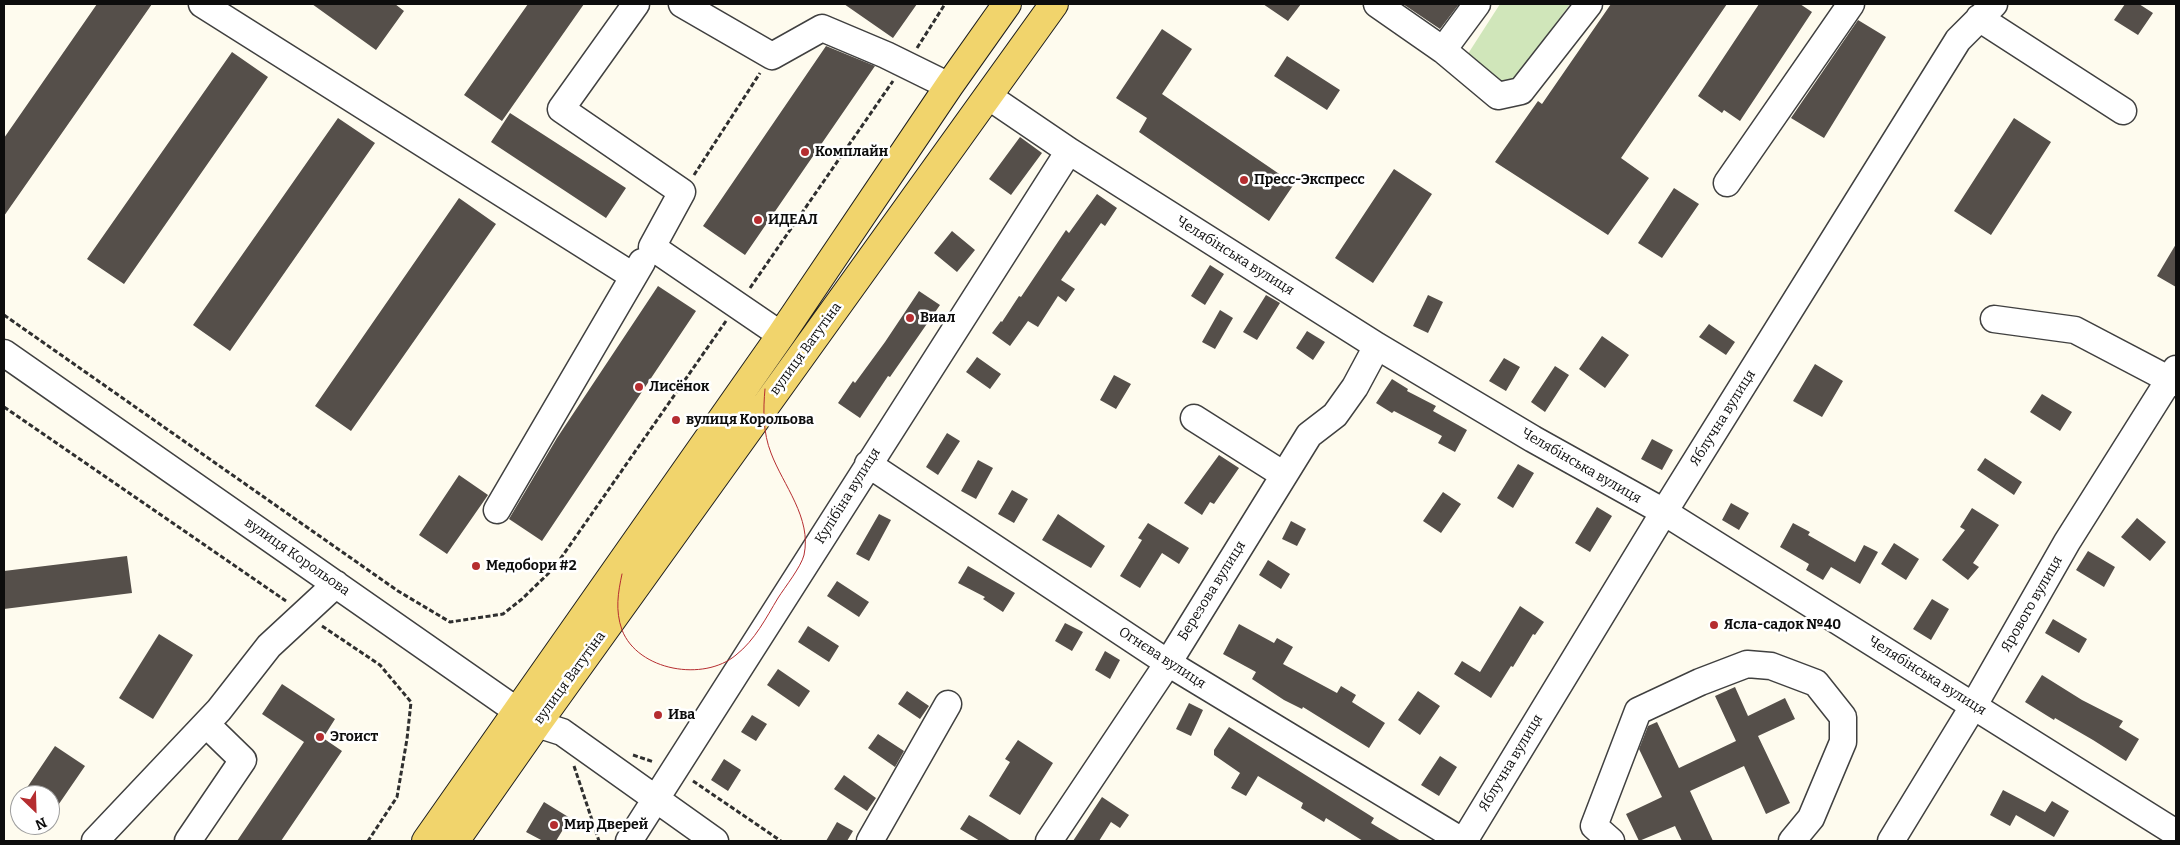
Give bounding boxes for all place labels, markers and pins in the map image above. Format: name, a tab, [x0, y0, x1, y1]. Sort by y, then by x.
place label: Комплайн	[815, 144, 888, 160]
marker: Комплайн	[799, 146, 811, 158]
place label: Пресс-Экспресс	[1254, 172, 1365, 188]
marker: Пресс-Экспресс	[1238, 174, 1250, 186]
place label: ИДЕАЛ	[768, 212, 818, 228]
marker: ИДЕАЛ	[752, 214, 764, 226]
place label: Виал	[920, 310, 955, 326]
marker: Виал	[904, 312, 916, 324]
place label: Лисёнок	[649, 379, 709, 395]
marker: Лисёнок	[633, 381, 645, 393]
place label: вулиця Корольова	[686, 412, 814, 428]
marker: вулиця Корольова	[670, 414, 682, 426]
place label: Медобори #2	[486, 558, 577, 574]
marker: Медобори #2	[470, 560, 482, 572]
place label: Ясла-садок №40	[1724, 617, 1841, 633]
marker: Ясла-садок №40	[1708, 619, 1720, 631]
place label: Ива	[668, 707, 695, 723]
marker: Ива	[652, 709, 664, 721]
place label: Эгоист	[330, 729, 378, 745]
marker: Эгоист	[314, 731, 326, 743]
place label: Мир Дверей	[564, 817, 648, 833]
marker: Мир Дверей	[548, 819, 560, 831]

